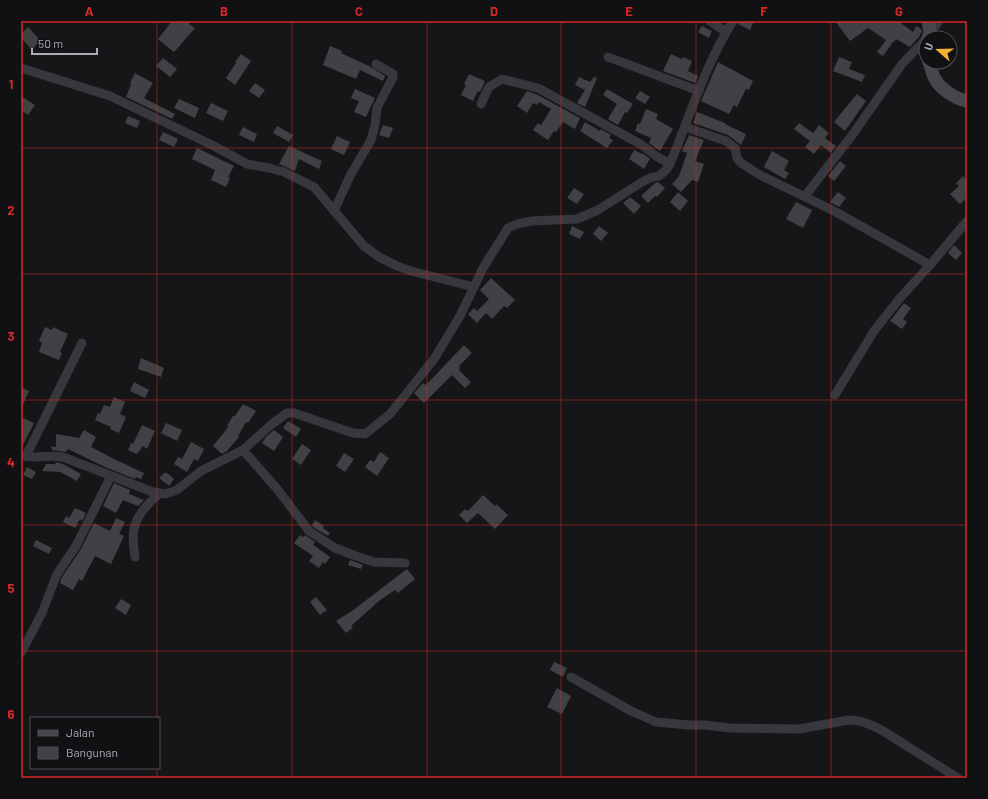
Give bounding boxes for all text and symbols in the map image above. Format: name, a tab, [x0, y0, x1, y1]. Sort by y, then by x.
text: A	[85, 3, 94, 19]
text: B	[220, 3, 228, 19]
text: C	[355, 3, 363, 19]
text: D	[490, 3, 498, 19]
text: E	[625, 3, 633, 19]
text: F	[760, 3, 768, 19]
text: G	[895, 3, 903, 19]
scale bar	[32, 30, 97, 56]
north arrow	[918, 30, 958, 70]
text: 50 m	[38, 36, 63, 50]
text: U	[921, 41, 935, 52]
text: 1	[9, 76, 13, 92]
text: 2	[7, 202, 15, 218]
text: 3	[7, 328, 15, 344]
text: 4	[7, 454, 15, 470]
text: 5	[7, 580, 15, 596]
text: 6	[8, 706, 15, 722]
legend	[30, 717, 160, 769]
text: Jalan	[66, 725, 94, 739]
text: Bangunan	[66, 745, 118, 759]

